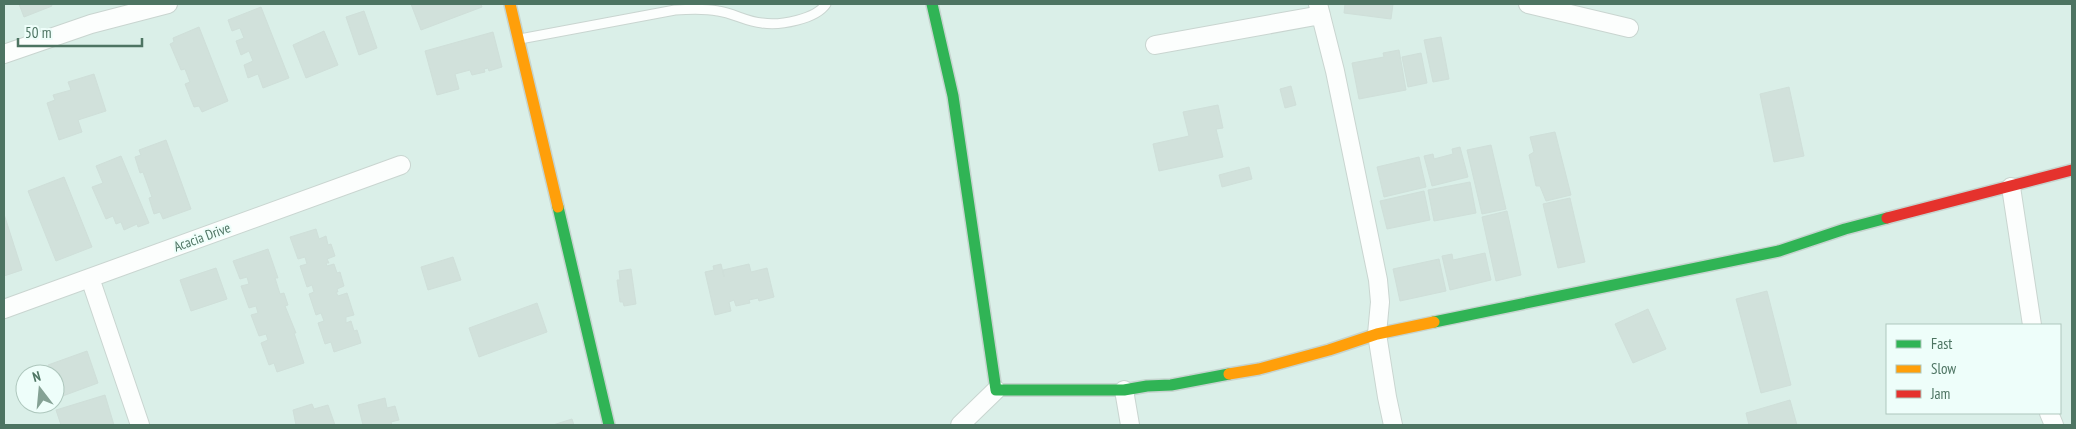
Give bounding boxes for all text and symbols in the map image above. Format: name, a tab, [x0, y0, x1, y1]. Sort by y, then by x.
scale bar	[18, 15, 141, 47]
text: 50 m	[25, 23, 51, 42]
street label: Acacia Drive	[171, 218, 233, 256]
legend	[1886, 324, 2061, 414]
text: Fast	[1931, 334, 1952, 353]
text: Slow	[1931, 359, 1956, 378]
north arrow	[15, 364, 65, 414]
text: N	[30, 367, 43, 386]
text: Jam	[1930, 384, 1950, 403]

